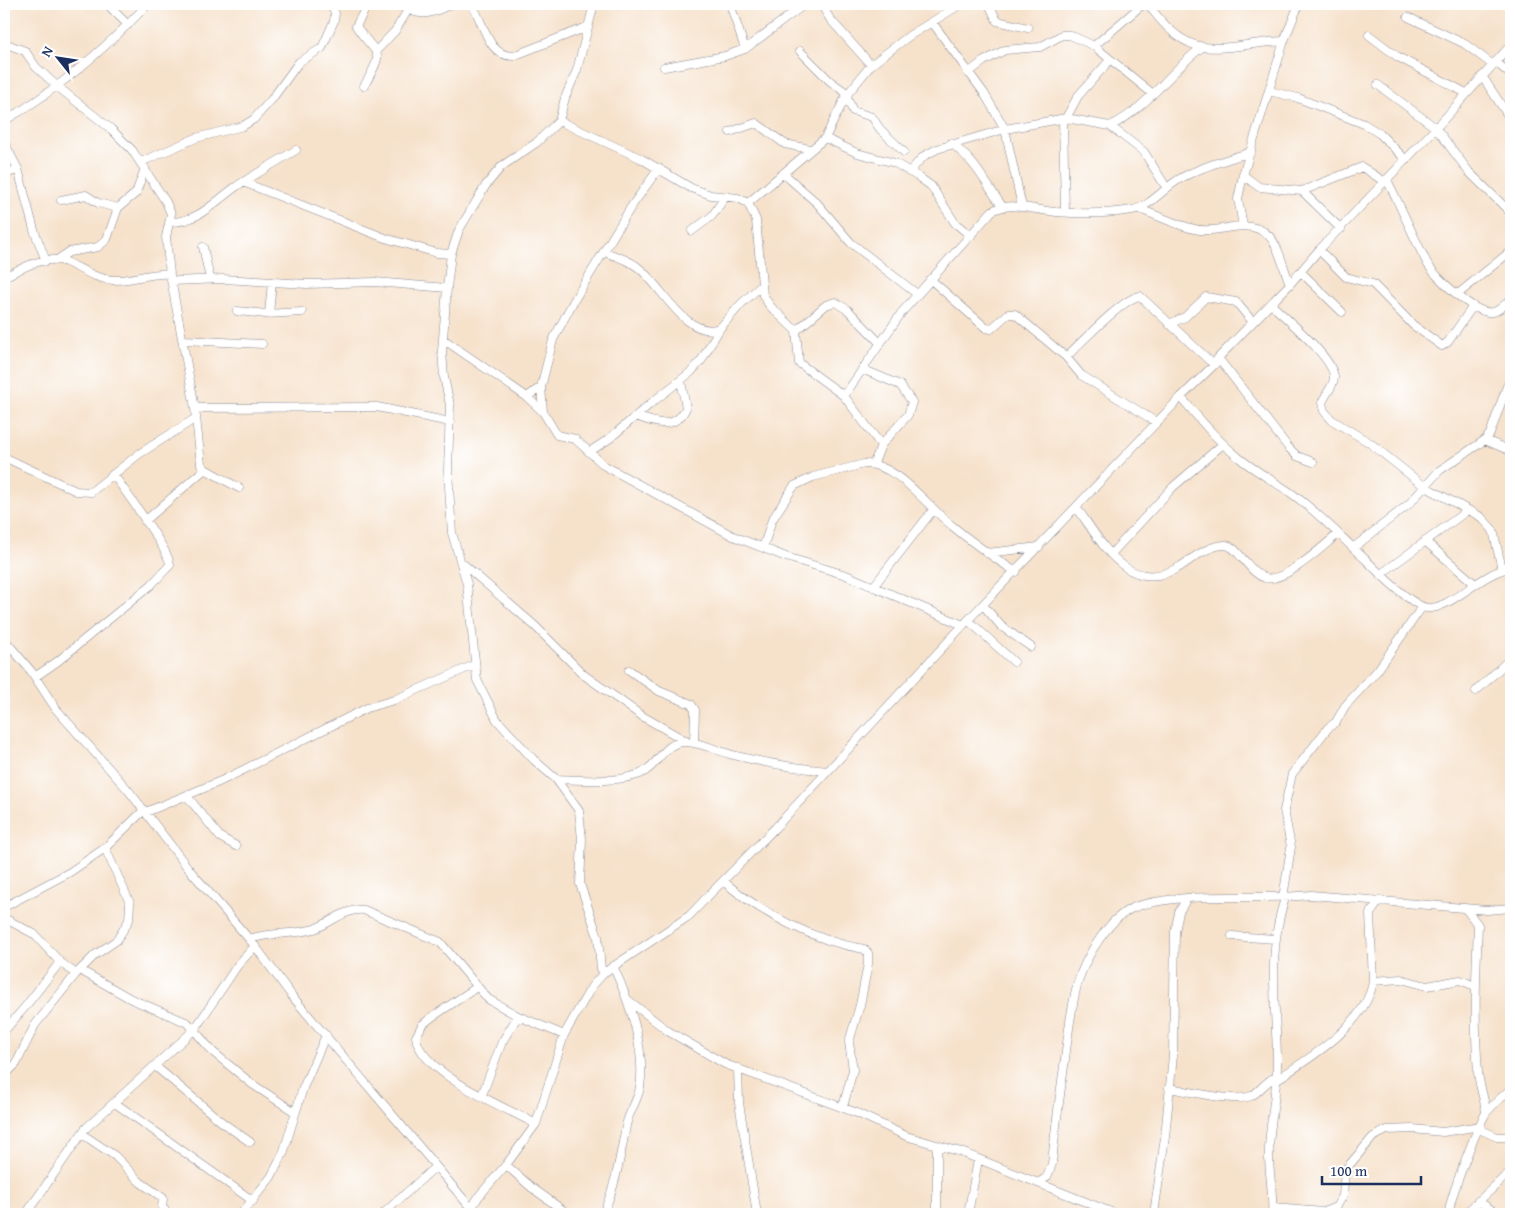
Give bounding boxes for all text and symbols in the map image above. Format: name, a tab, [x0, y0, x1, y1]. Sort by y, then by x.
north arrow	[32, 32, 82, 82]
text: N	[36, 42, 58, 61]
scale bar	[1322, 1153, 1421, 1185]
text: 100 m	[1330, 1160, 1368, 1181]

